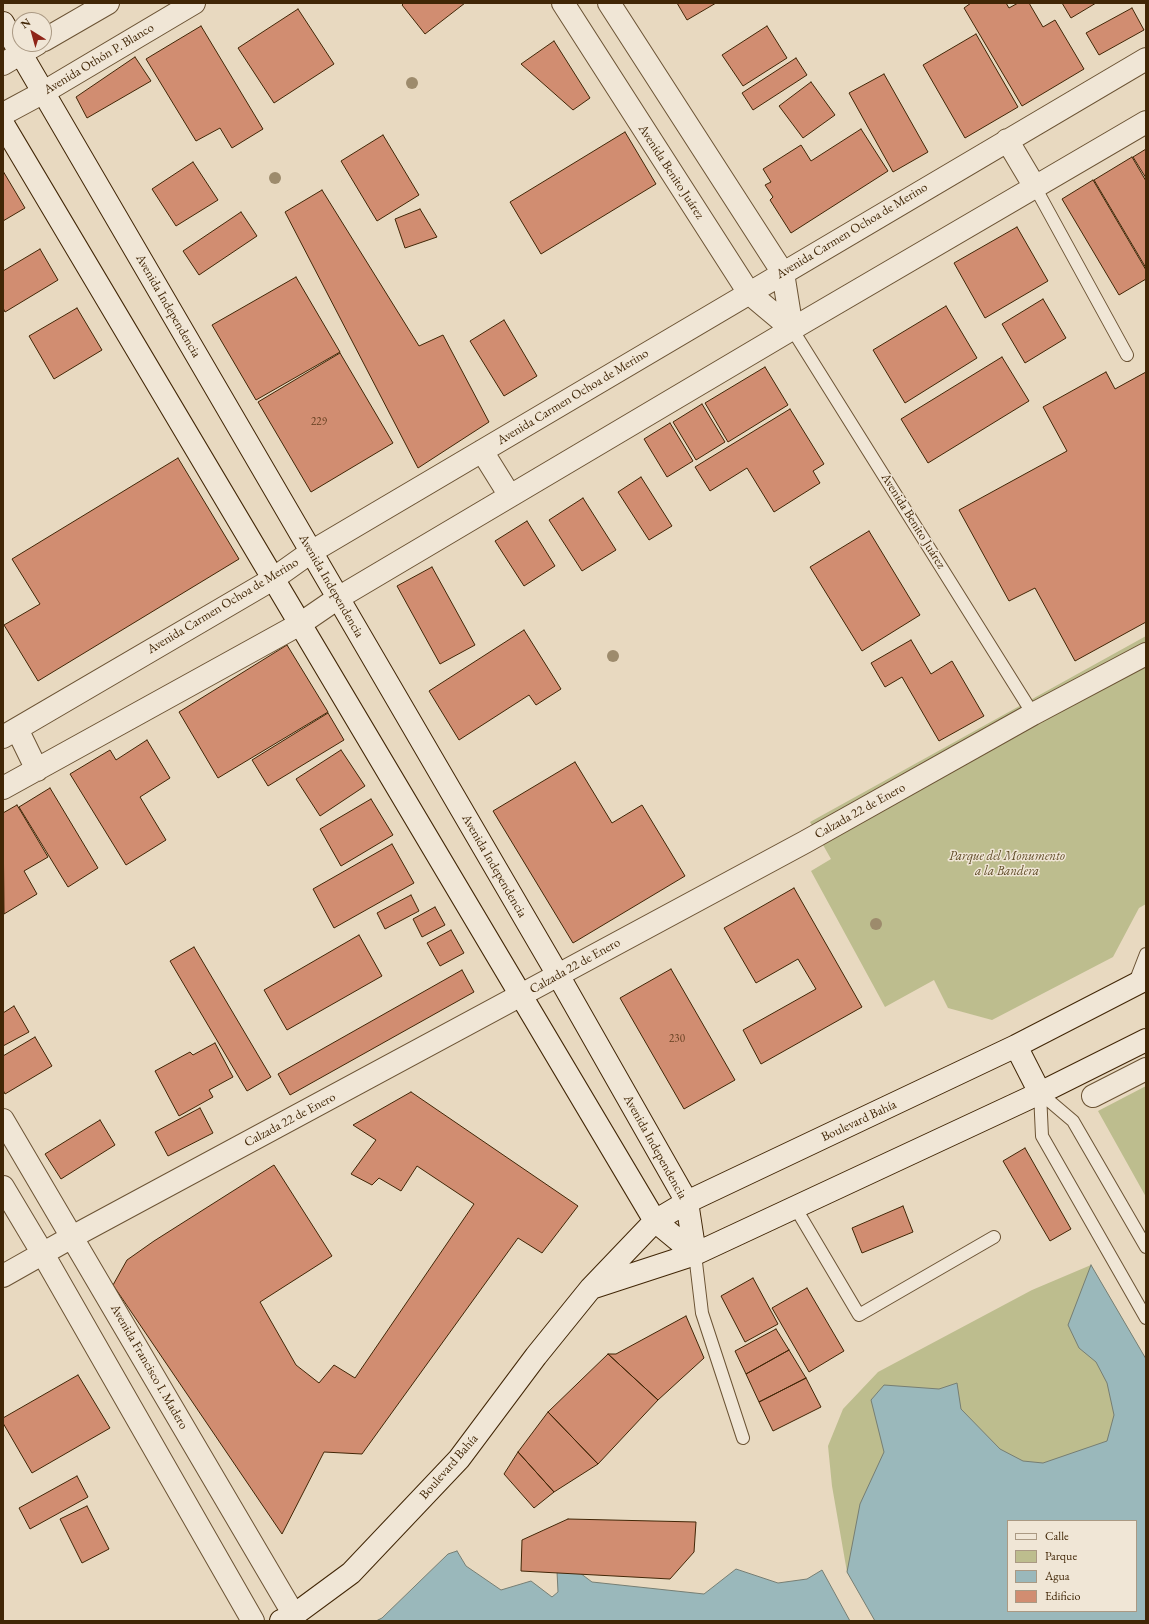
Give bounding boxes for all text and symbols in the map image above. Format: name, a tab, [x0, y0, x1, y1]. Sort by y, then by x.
north arrow	[12, 12, 52, 52]
text: N	[18, 15, 33, 31]
street label: Avenida Othón P. Blanco	[41, 20, 157, 98]
street label: Avenida Benito Juárez	[635, 122, 707, 222]
street label: Avenida Carmen Ochoa de Merino	[773, 180, 931, 282]
street label: Avenida Independencia	[132, 252, 204, 360]
street label: Avenida Carmen Ochoa de Merino	[494, 346, 652, 448]
house number: 229	[311, 415, 327, 429]
street label: Avenida Benito Juárez	[877, 470, 949, 572]
street label: Avenida Independencia	[295, 532, 367, 640]
street label: Avenida Carmen Ochoa de Merino	[144, 555, 302, 657]
street label: Calzada 22 de Enero	[812, 780, 908, 842]
street label: Avenida Independencia	[458, 812, 530, 920]
park label: Parque del Monumento a la Bandera	[949, 848, 1065, 879]
street label: Calzada 22 de Enero	[527, 935, 623, 997]
house number: 230	[669, 1032, 685, 1046]
street label: Calzada 22 de Enero	[242, 1089, 338, 1151]
street label: Avenida Independencia	[620, 1092, 690, 1202]
street label: Boulevard Bahía	[819, 1097, 899, 1145]
street label: Avenida Francisco I. Madero	[107, 1302, 191, 1432]
street label: Boulevard Bahía	[416, 1431, 482, 1503]
legend	[1007, 1520, 1137, 1612]
text: Calle	[1045, 1528, 1069, 1544]
text: Parque	[1045, 1548, 1077, 1564]
text: Agua	[1045, 1568, 1070, 1584]
text: Edificio	[1045, 1588, 1080, 1604]

